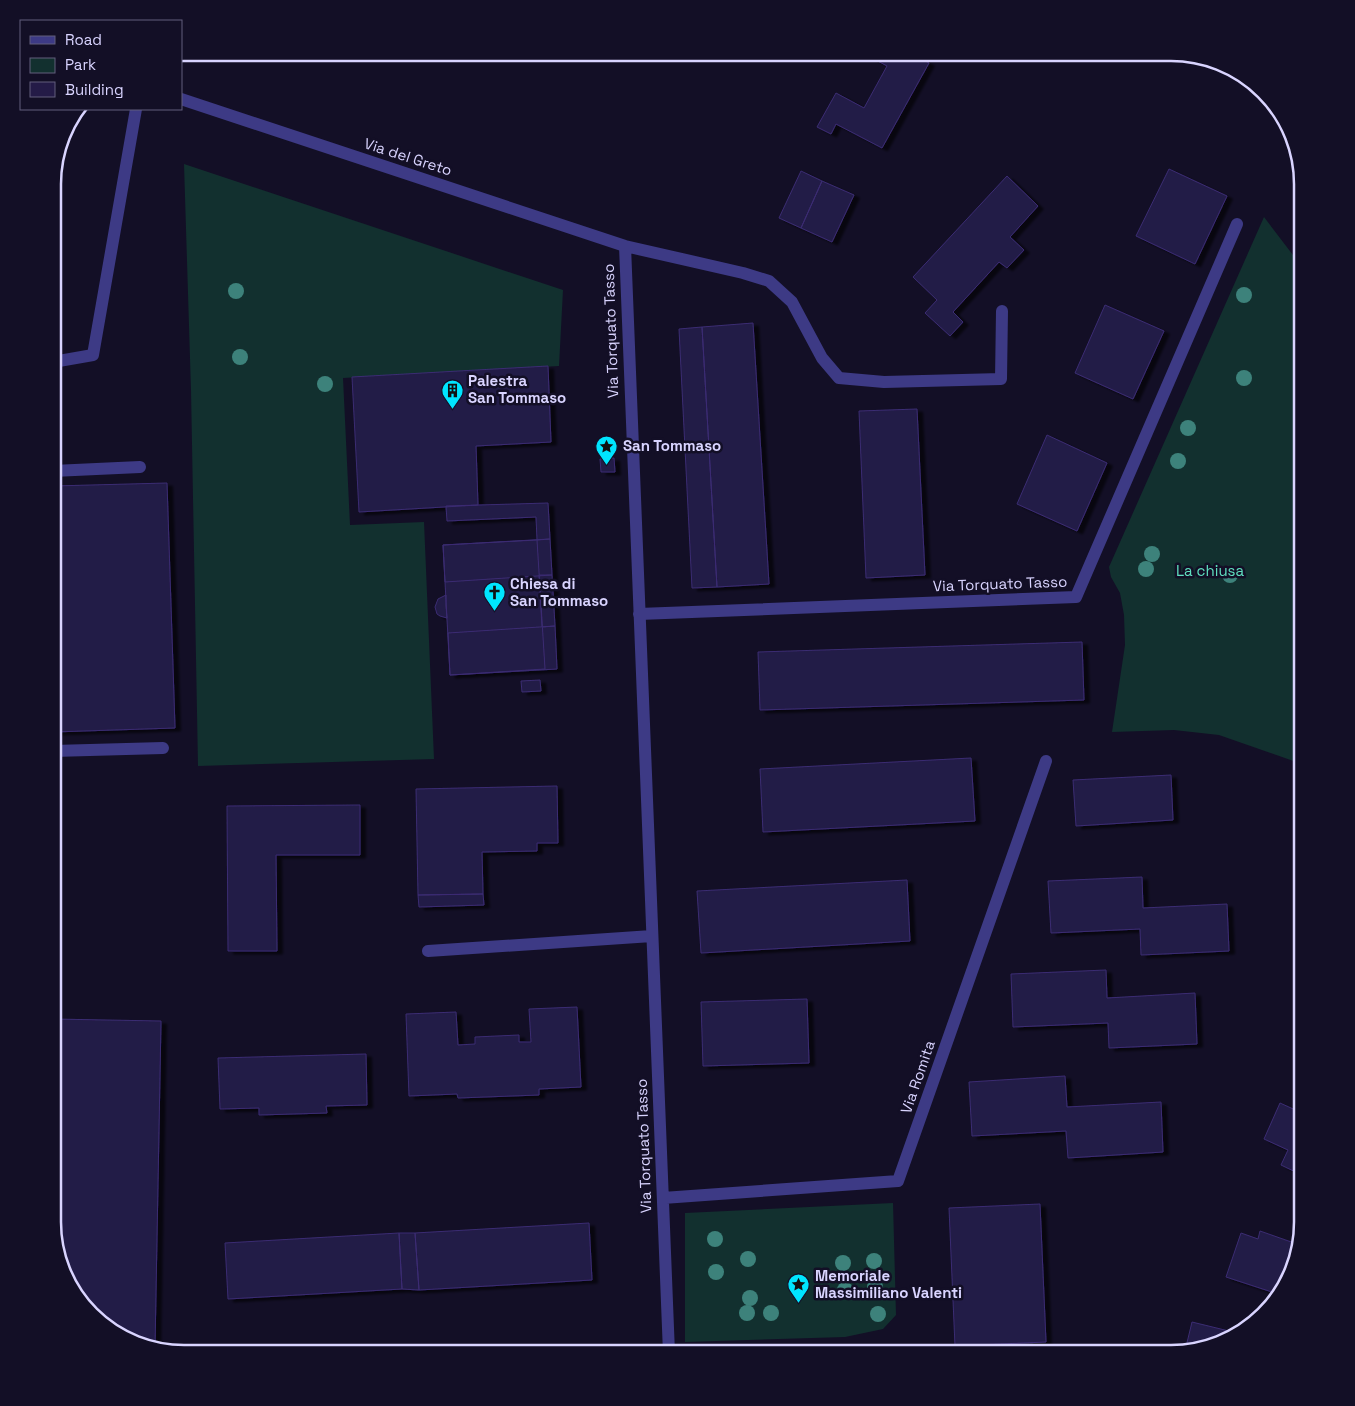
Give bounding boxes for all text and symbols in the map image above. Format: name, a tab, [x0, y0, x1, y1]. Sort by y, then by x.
legend	[20, 20, 182, 110]
text: Road	[65, 30, 102, 49]
text: Park	[65, 55, 96, 74]
text: Building	[65, 80, 124, 99]
street label: Via del Greto	[362, 133, 455, 180]
street label: Via Torquato Tasso	[599, 263, 622, 399]
place label: Palestra San Tommaso	[468, 371, 566, 407]
building icon: Palestra San Tommaso	[440, 378, 464, 409]
place icon: San Tommaso	[595, 434, 619, 465]
place label: San Tommaso	[623, 436, 721, 455]
park label: La chiusa	[1176, 561, 1244, 580]
street label: Via Torquato Tasso	[932, 572, 1068, 595]
place label: Chiesa di San Tommaso	[510, 574, 608, 610]
church icon: Chiesa di San Tommaso	[482, 581, 506, 612]
street label: Via Romita	[896, 1037, 939, 1116]
street label: Via Torquato Tasso	[632, 1078, 655, 1214]
place label: Memoriale Massimiliano Valenti	[815, 1266, 962, 1302]
place icon: Memoriale Massimiliano Valenti	[787, 1273, 811, 1304]

